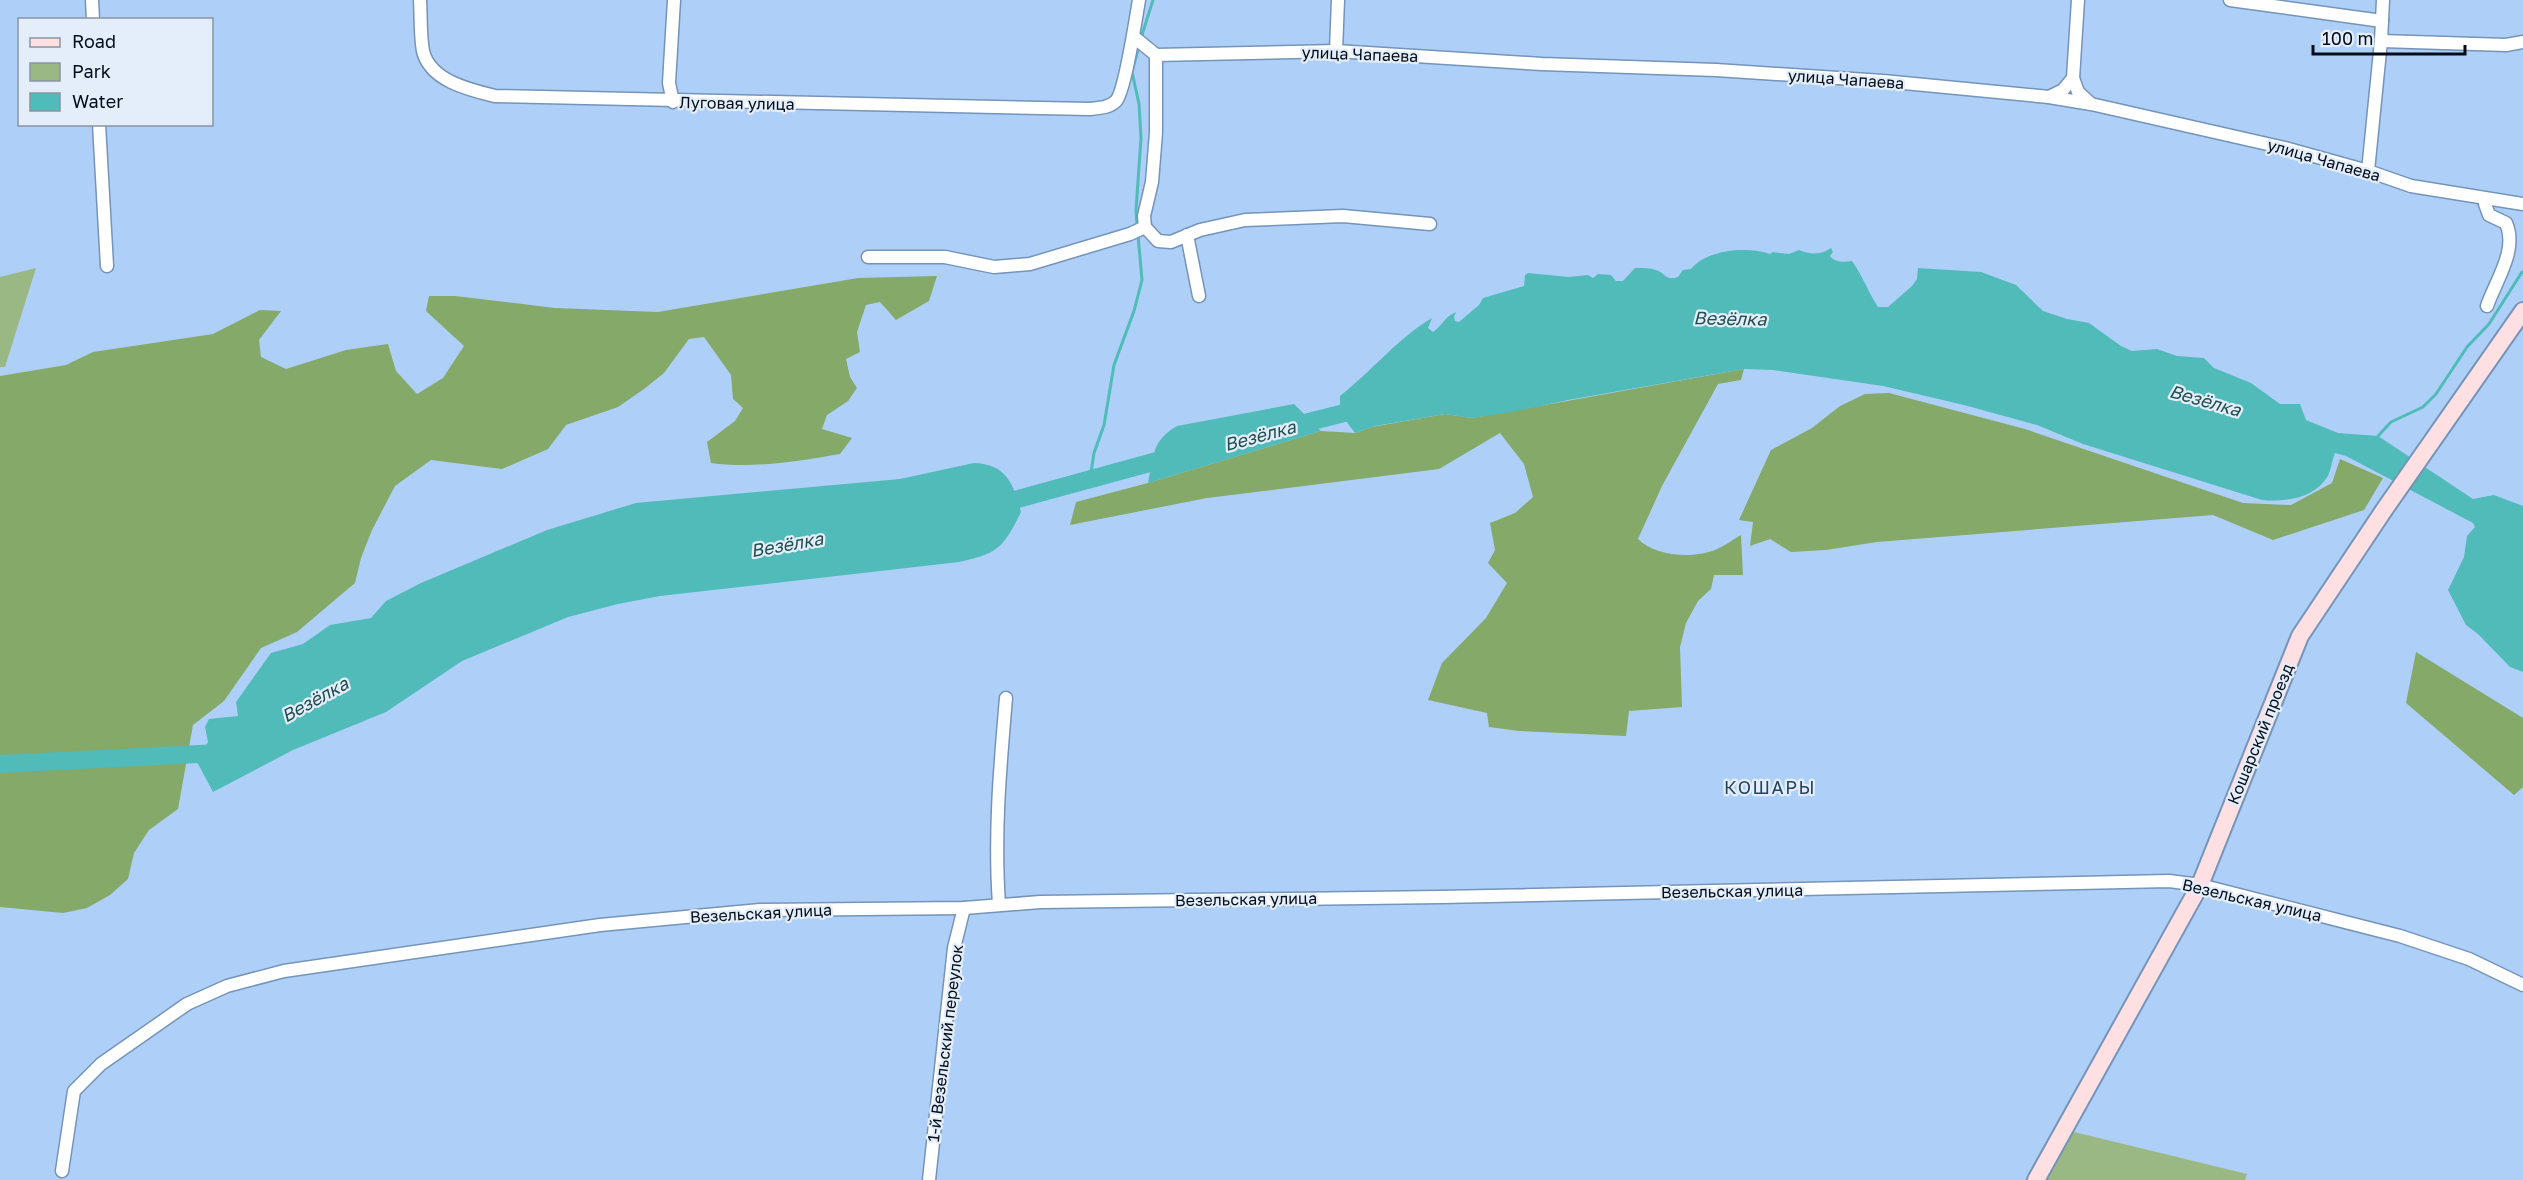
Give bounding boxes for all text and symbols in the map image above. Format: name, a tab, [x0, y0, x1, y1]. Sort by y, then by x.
legend	[18, 18, 213, 126]
scale bar	[2313, 18, 2464, 56]
text: 100 m	[2322, 27, 2373, 49]
text: Road	[72, 30, 116, 52]
street label: улица Чапаева	[1301, 42, 1419, 66]
text: Park	[72, 60, 111, 82]
street label: улица Чапаева	[1787, 65, 1905, 93]
text: Water	[72, 90, 123, 112]
street label: Луговая улица	[679, 92, 795, 114]
street label: улица Чапаева	[2265, 134, 2383, 186]
water label: Везёлка	[1693, 306, 1768, 330]
water label: Везёлка	[2167, 379, 2244, 421]
water label: Везёлка	[1222, 415, 1299, 455]
water label: Везёлка	[749, 527, 826, 561]
street label: Кошарский проезд	[2223, 660, 2298, 807]
water label: Везёлка	[277, 671, 353, 726]
district label: КОШАРЫ	[1724, 776, 1816, 798]
street label: Везельская улица	[2180, 874, 2324, 926]
street label: Везельская улица	[1661, 880, 1803, 902]
street label: Везельская улица	[1175, 888, 1317, 910]
street label: Везельская улица	[689, 899, 833, 927]
street label: 1-й Везельский переулок	[923, 943, 967, 1143]

